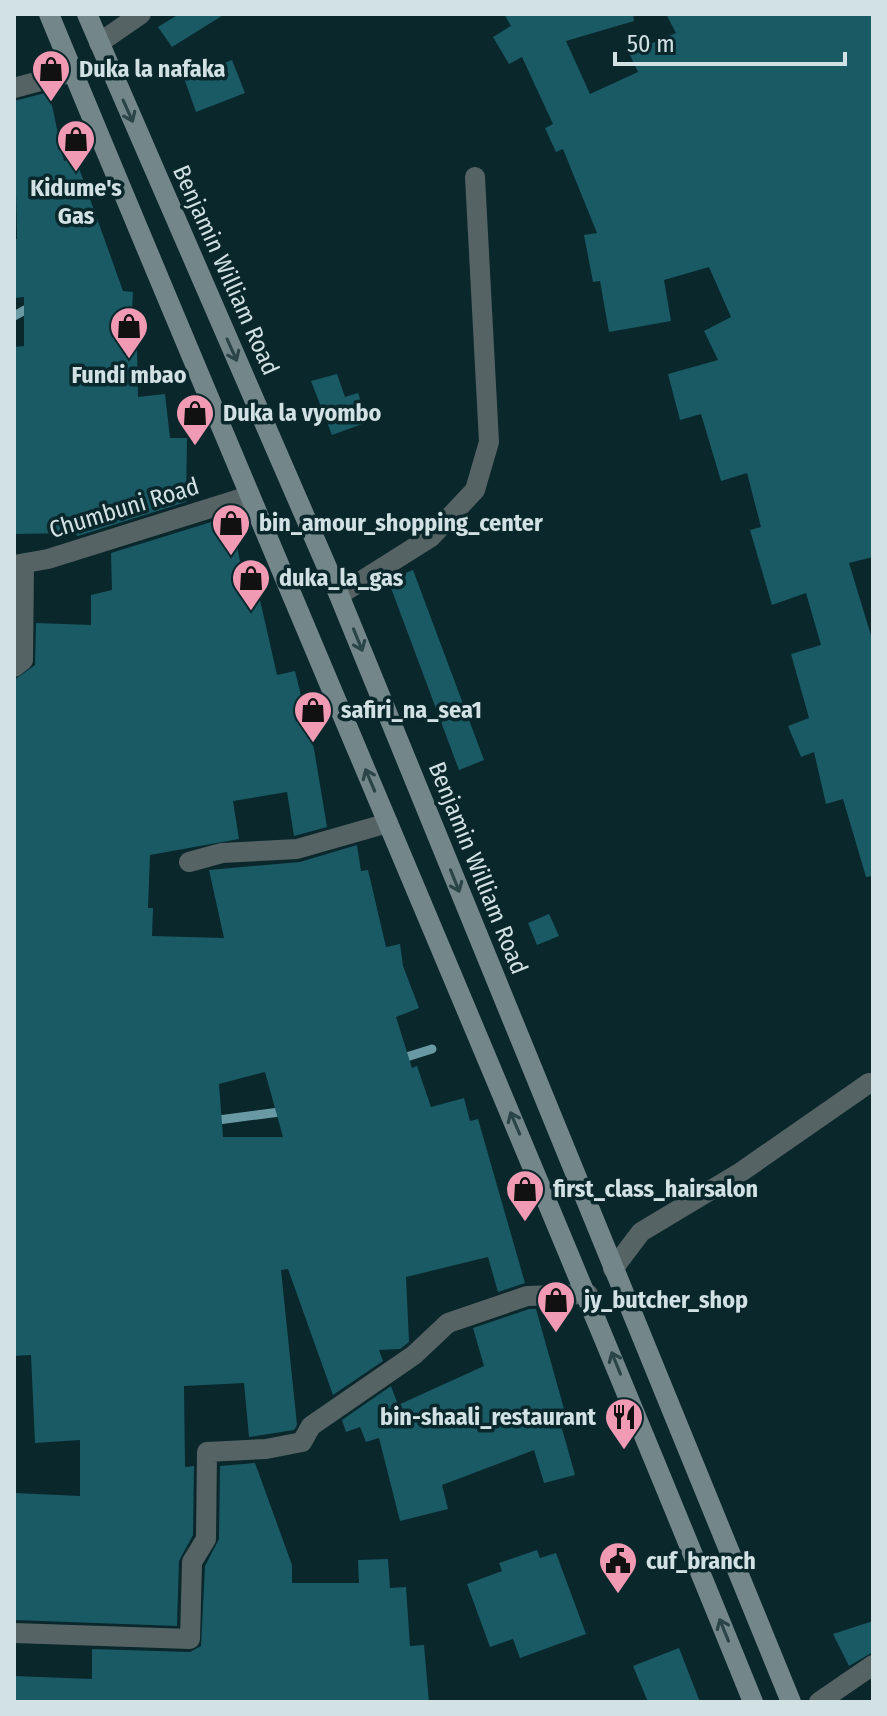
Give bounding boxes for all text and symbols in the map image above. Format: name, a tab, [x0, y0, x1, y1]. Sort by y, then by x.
scale bar	[615, 16, 845, 66]
text: 50 m	[627, 30, 675, 58]
shop icon: Duka la nafaka	[30, 48, 72, 103]
place label: Duka la nafaka	[79, 55, 226, 83]
one-way arrow	[122, 99, 137, 123]
shop icon: Kidume's Gas	[55, 118, 97, 173]
street label: Benjamin William Road	[167, 161, 285, 379]
place label: Kidume's Gas	[30, 174, 122, 230]
shop icon: Fundi mbao	[108, 305, 150, 360]
one-way arrow	[226, 337, 241, 362]
place label: Fundi mbao	[72, 361, 187, 389]
shop icon: Duka la vyombo	[174, 392, 216, 447]
place label: Duka la vyombo	[223, 399, 382, 427]
street label: Chumbuni Road	[46, 472, 202, 544]
shop icon: bin_amour_shopping_center	[210, 502, 252, 557]
place label: bin_amour_shopping_center	[259, 509, 543, 537]
shop icon: duka_la_gas	[230, 557, 272, 612]
place label: duka_la_gas	[279, 564, 404, 592]
one-way arrow	[351, 627, 366, 652]
shop icon: safiri_na_sea1	[292, 689, 334, 744]
place label: safiri_na_sea1	[341, 696, 482, 724]
street label: Benjamin William Road	[423, 758, 533, 978]
one-way arrow	[361, 769, 376, 793]
one-way arrow	[449, 868, 464, 893]
one-way arrow	[507, 1111, 522, 1136]
shop icon: first_class_hairsalon	[504, 1168, 546, 1223]
place label: first_class_hairsalon	[553, 1175, 758, 1203]
shop icon: jy_butcher_shop	[535, 1279, 577, 1334]
place label: jy_butcher_shop	[582, 1286, 748, 1314]
one-way arrow	[607, 1351, 622, 1376]
restaurant icon: bin-shaali_restaurant	[603, 1396, 645, 1451]
place label: bin-shaali_restaurant	[380, 1403, 597, 1431]
public building icon: cuf_branch	[597, 1540, 639, 1595]
place label: cuf_branch	[646, 1547, 756, 1575]
one-way arrow	[715, 1618, 730, 1643]

